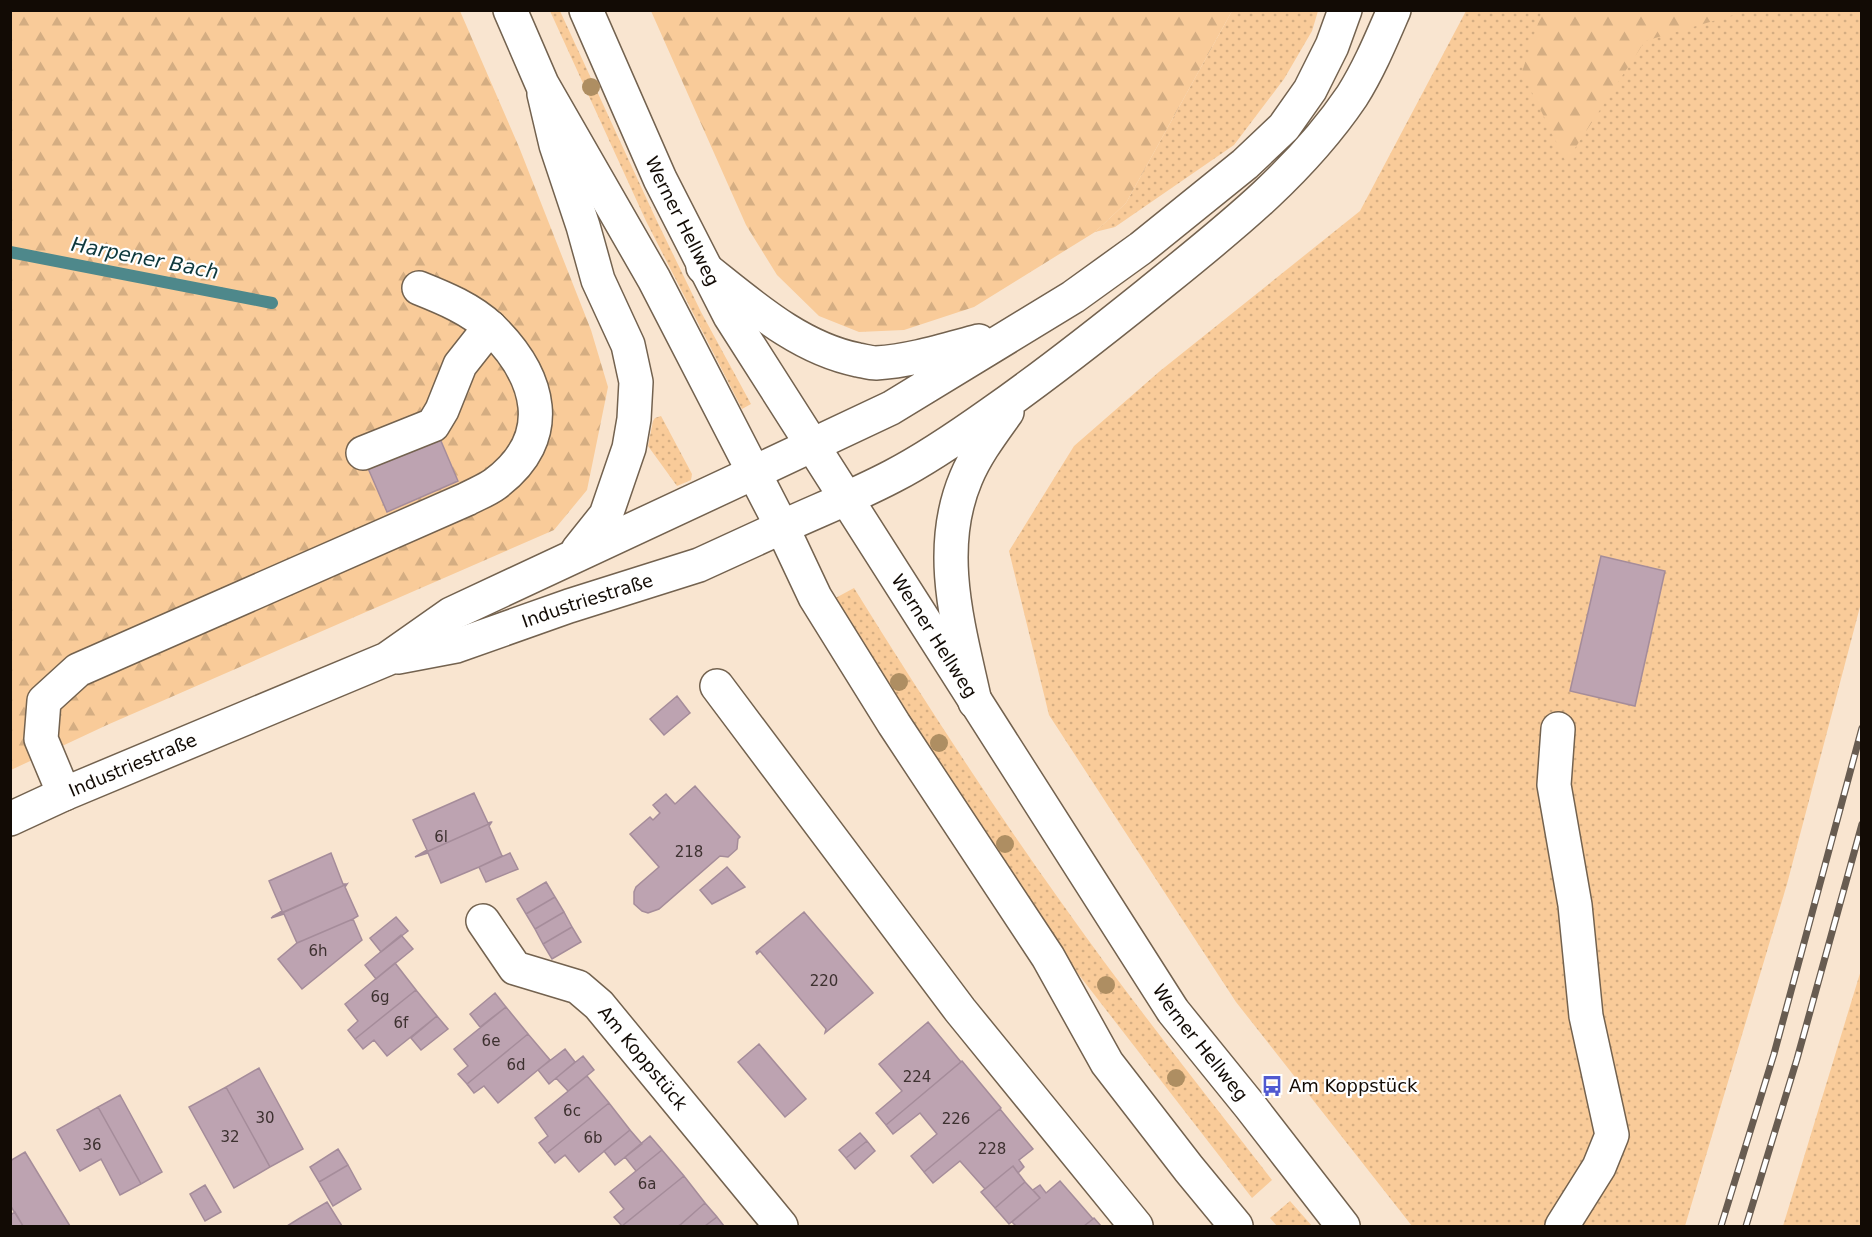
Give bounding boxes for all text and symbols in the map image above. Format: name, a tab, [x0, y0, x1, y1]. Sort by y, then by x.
street label: Werner Hellweg	[641, 153, 724, 289]
water label: Harpener Bach	[69, 232, 221, 284]
street label: Industriestraße	[519, 569, 655, 632]
street label: Werner Hellweg	[887, 570, 982, 702]
street label: Industriestraße	[65, 729, 200, 801]
house number: 6l	[434, 828, 448, 846]
house number: 218	[675, 843, 703, 861]
house number: 6h	[308, 942, 328, 960]
house number: 220	[810, 972, 838, 990]
street label: Werner Hellweg	[1149, 980, 1253, 1105]
house number: 6g	[370, 988, 390, 1006]
street label: Am Koppstück	[594, 1001, 692, 1114]
house number: 6f	[394, 1014, 409, 1032]
house number: 6e	[482, 1032, 500, 1050]
house number: 6d	[506, 1056, 526, 1074]
house number: 224	[903, 1068, 931, 1086]
bus stop icon: Am Koppstück	[1260, 1074, 1284, 1098]
place label: Am Koppstück	[1289, 1075, 1418, 1096]
house number: 6c	[563, 1102, 581, 1120]
house number: 30	[255, 1109, 275, 1127]
house number: 226	[942, 1110, 970, 1128]
house number: 32	[220, 1128, 240, 1146]
house number: 6b	[583, 1129, 603, 1147]
house number: 36	[82, 1136, 102, 1154]
house number: 228	[978, 1140, 1006, 1158]
house number: 6a	[638, 1175, 656, 1193]

